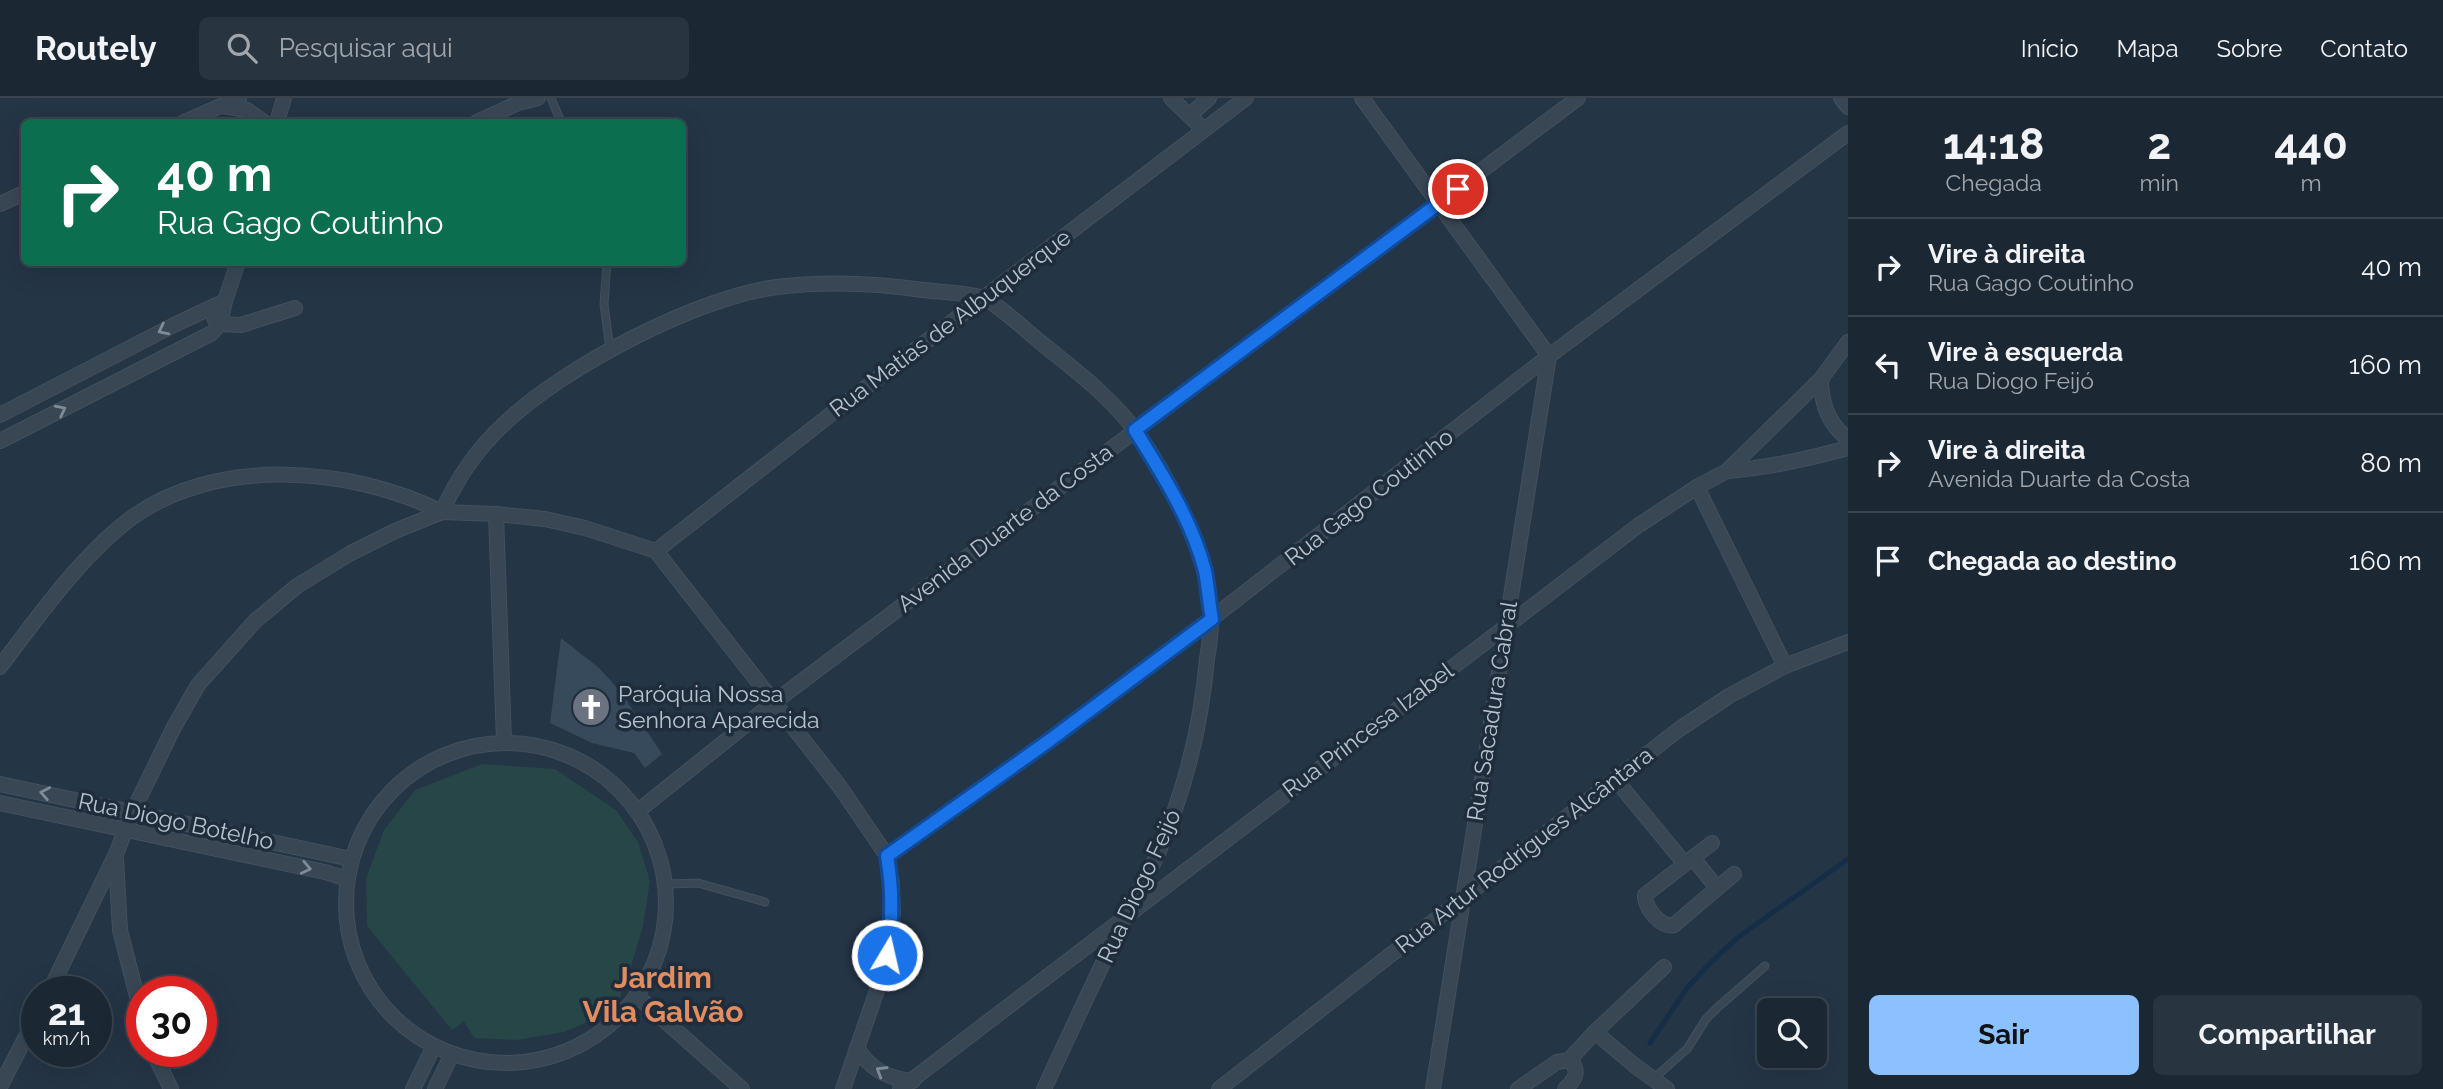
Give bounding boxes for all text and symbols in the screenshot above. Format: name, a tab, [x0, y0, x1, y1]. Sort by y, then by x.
search box	[199, 17, 689, 80]
text: Routely	[35, 29, 157, 68]
icon: search	[223, 29, 261, 67]
text: Pesquisar aqui	[279, 33, 453, 63]
text: Início	[2021, 34, 2079, 63]
text: Mapa	[2117, 34, 2178, 63]
text: Sobre	[2216, 34, 2282, 63]
text: Contato	[2320, 34, 2408, 63]
text: 14:18	[1943, 120, 2044, 169]
text: 2	[2147, 120, 2171, 169]
text: 440	[2274, 120, 2348, 169]
text: 40 m	[157, 145, 272, 202]
icon: right	[42, 147, 133, 238]
pin	[1428, 159, 1488, 219]
text: Chegada	[1946, 169, 2042, 196]
text: min	[2139, 169, 2179, 196]
text: m	[2300, 169, 2322, 196]
icon: arrive	[1439, 170, 1477, 208]
text: Rua Gago Coutinho	[157, 204, 444, 241]
street label: Rua Matias de Albuquerque	[824, 223, 1076, 422]
text: Vire à direita	[1928, 239, 2085, 269]
icon: right	[1869, 248, 1907, 286]
text: 40 m	[2361, 252, 2422, 282]
text: Rua Gago Coutinho	[1928, 269, 2134, 296]
one-way arrow	[158, 322, 170, 336]
text: Vire à esquerda	[1928, 337, 2123, 367]
icon: left	[1869, 346, 1907, 384]
text: 160 m	[2349, 350, 2422, 380]
text: Rua Diogo Feijó	[1928, 367, 2094, 394]
one-way arrow	[54, 405, 66, 419]
street label: Rua Gago Coutinho	[1279, 423, 1458, 571]
text: Vire à direita	[1928, 435, 2085, 465]
street label: Avenida Duarte da Costa	[892, 438, 1118, 617]
icon: right	[1869, 444, 1907, 482]
text: 80 m	[2360, 448, 2422, 478]
text: Avenida Duarte da Costa	[1928, 465, 2190, 492]
icon: arrive	[1869, 542, 1907, 580]
text: Chegada ao destino	[1928, 546, 2177, 576]
text: 160 m	[2349, 546, 2422, 576]
street label: Rua Sacadura Cabral	[1461, 598, 1522, 823]
street label: Rua Princesa Izabel	[1277, 656, 1459, 803]
place label: Paróquia Nossa Senhora Aparecida	[618, 680, 820, 733]
church icon: Paróquia Nossa Senhora Aparecida	[570, 686, 612, 728]
street label: Rua Artur Rodrigues Alcântara	[1390, 741, 1658, 958]
one-way arrow	[39, 787, 51, 802]
street label: Rua Diogo Botelho	[76, 787, 276, 854]
street label: Rua Diogo Feijó	[1091, 805, 1186, 967]
one-way arrow	[300, 860, 312, 874]
position arrow	[850, 918, 924, 992]
district label: Jardim Vila Galvão	[582, 960, 744, 1029]
speed limit sign: 30	[126, 976, 217, 1067]
text: 21	[48, 992, 85, 1033]
button: Sair	[1869, 995, 2139, 1075]
button: Compartilhar	[2153, 995, 2422, 1075]
map controls	[1757, 998, 1827, 1068]
button: search	[1757, 998, 1827, 1068]
text: km/h	[43, 1028, 90, 1049]
one-way arrow	[875, 1066, 888, 1079]

